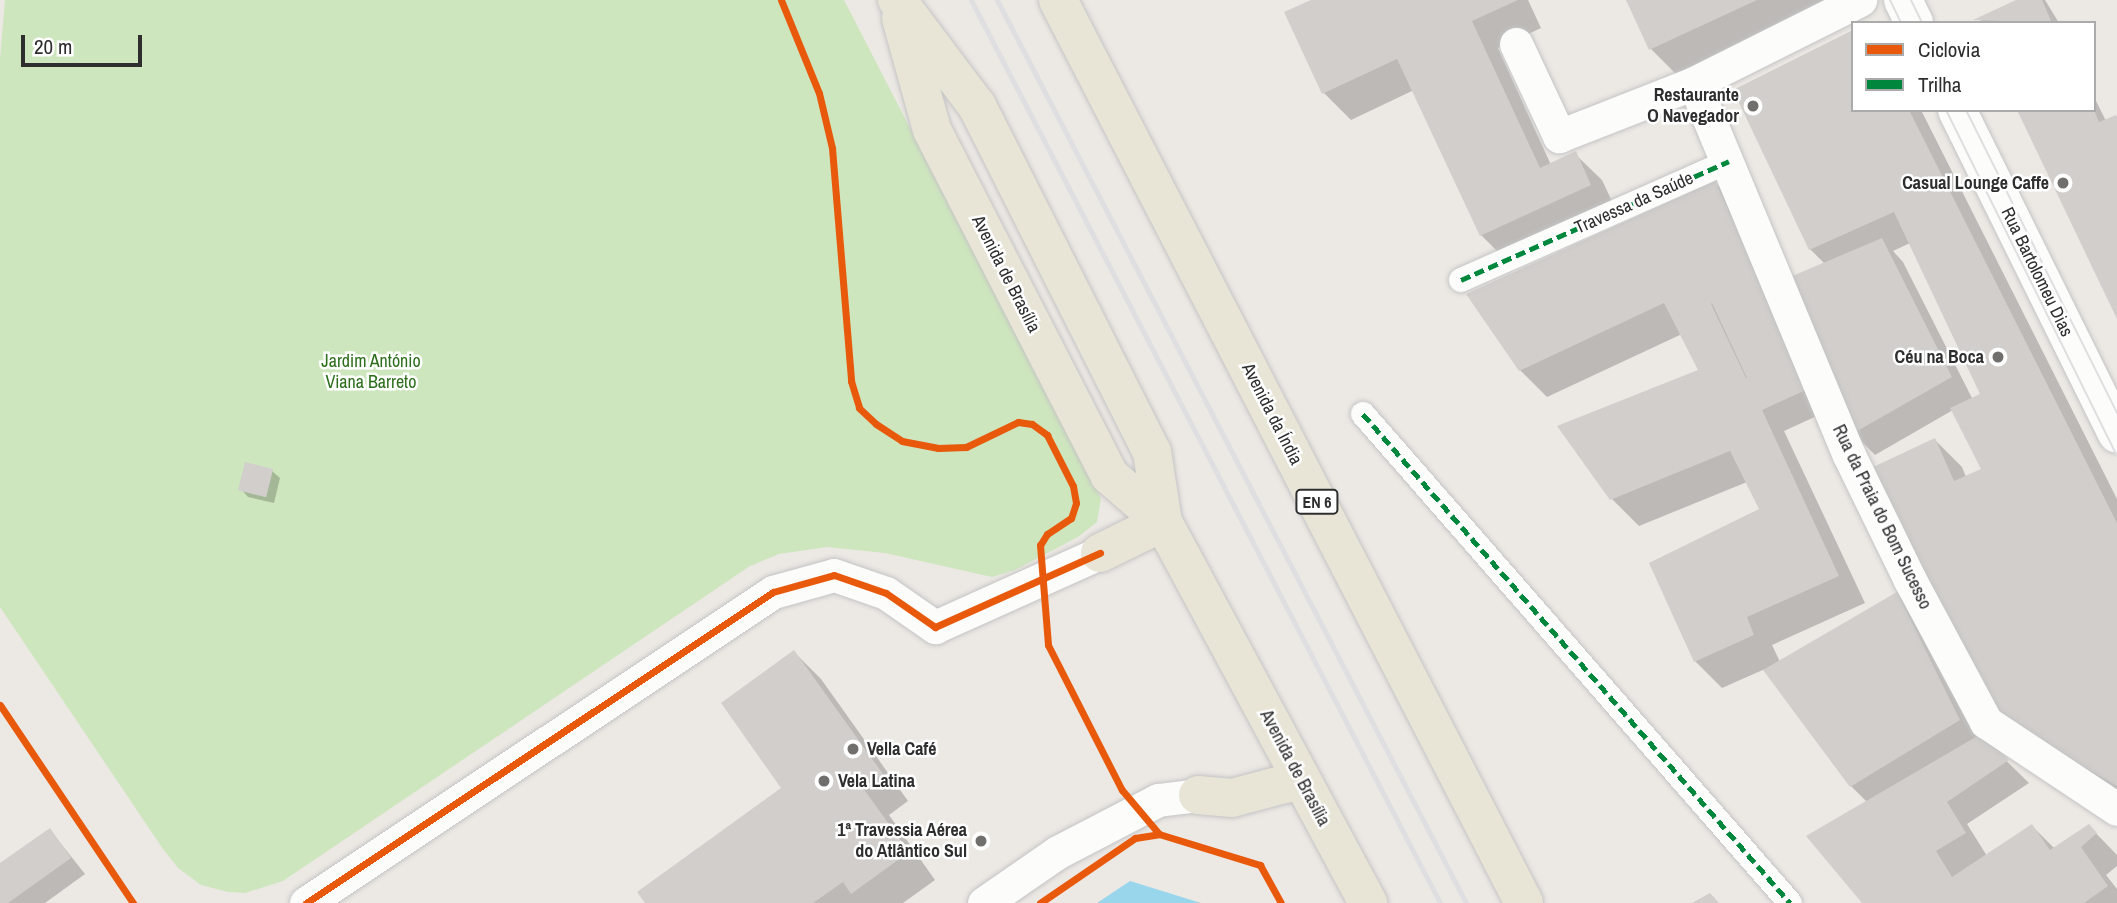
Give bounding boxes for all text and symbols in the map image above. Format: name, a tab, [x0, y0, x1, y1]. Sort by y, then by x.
scale bar	[24, 21, 145, 65]
legend	[1851, 21, 2096, 112]
text: 20 m	[34, 32, 72, 61]
text: Ciclovia	[1918, 35, 1980, 64]
text: Trilha	[1918, 70, 1961, 99]
place label: Restaurante O Navegador	[1647, 85, 1739, 128]
marker: Restaurante O Navegador	[1745, 98, 1761, 114]
street label: Travessa da Saúde	[1571, 167, 1697, 239]
place label: Casual Lounge Caffe	[1902, 172, 2049, 194]
marker: Casual Lounge Caffe	[2055, 175, 2071, 191]
street label: Rua Bartolomeu Dias	[1996, 204, 2078, 340]
street label: Avenida de Brasília	[967, 212, 1045, 336]
place label: Céu na Boca	[1895, 346, 1984, 368]
marker: Céu na Boca	[1990, 349, 2006, 365]
park label: Jardim António Viana Barreto	[321, 351, 421, 394]
street label: Avenida da Índia	[1237, 359, 1307, 469]
street label: Rua da Praia do Bom Sucesso	[1828, 421, 1936, 613]
road number: EN 6	[1294, 489, 1340, 514]
street label: Avenida de Brasília	[1255, 706, 1335, 830]
place label: Vella Café	[867, 738, 936, 760]
marker: Vella Café	[845, 741, 861, 757]
place label: Vela Latina	[838, 770, 915, 792]
marker: Vela Latina	[816, 773, 832, 789]
place label: 1ª Travessia Aérea do Atlântico Sul	[837, 820, 967, 862]
marker: 1ª Travessia Aérea do Atlântico Sul	[973, 833, 989, 849]

